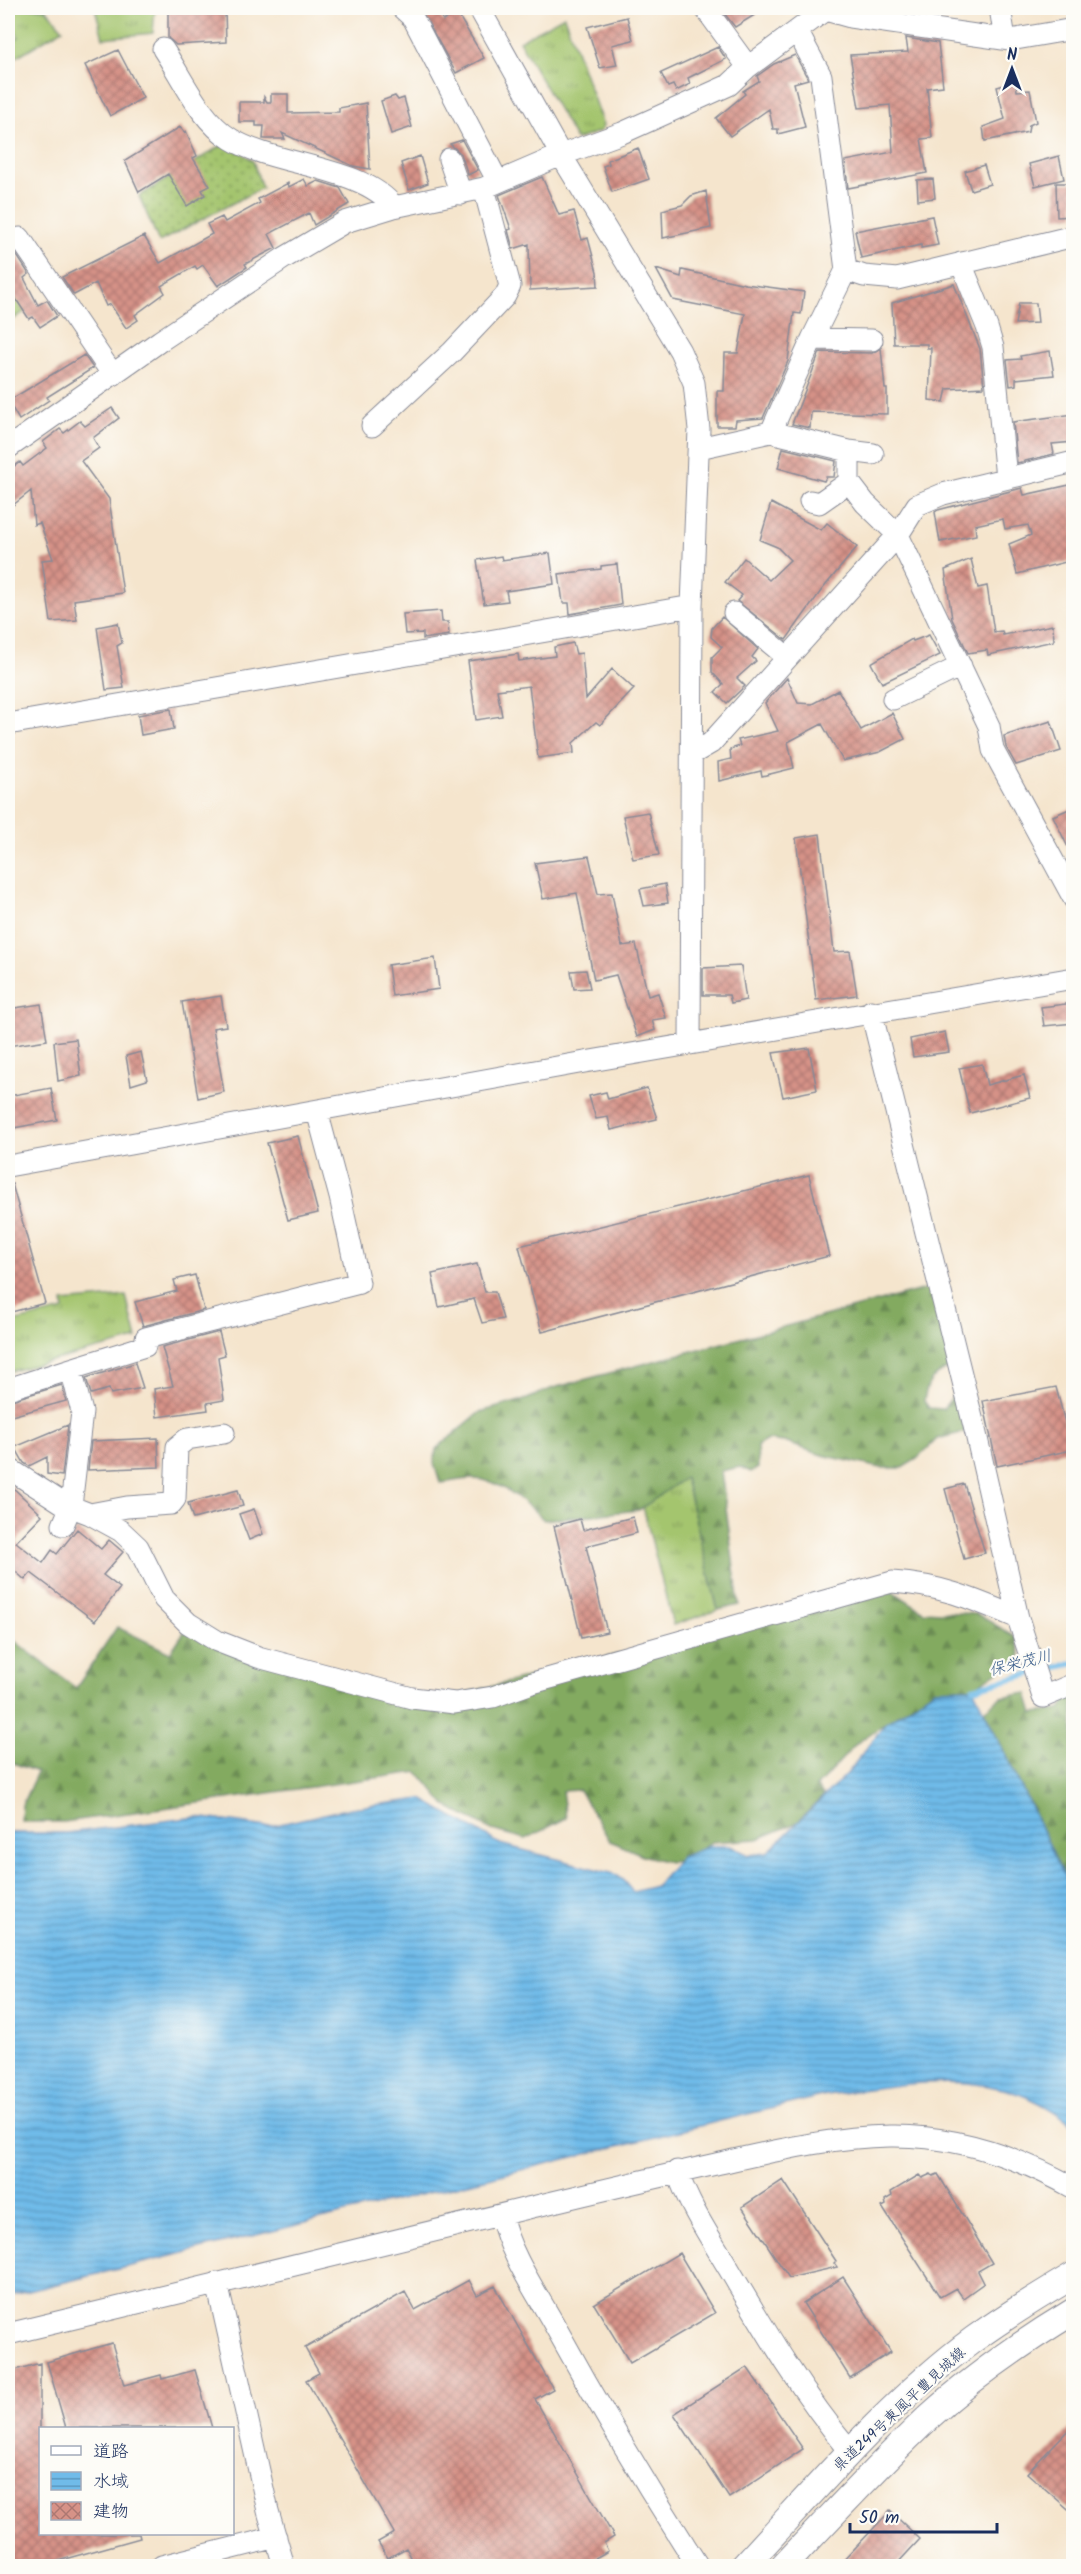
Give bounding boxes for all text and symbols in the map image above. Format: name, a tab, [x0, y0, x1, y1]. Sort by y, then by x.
north arrow	[982, 39, 1042, 99]
text: N	[1007, 43, 1017, 68]
water label: 保栄茂川	[986, 1644, 1054, 1683]
street label: 県道249号東風平豊見城線	[828, 2342, 972, 2478]
legend	[39, 2427, 234, 2535]
text: 道路	[93, 2438, 129, 2467]
text: 水域	[93, 2468, 129, 2497]
scale bar	[850, 2496, 997, 2534]
text: 建物	[93, 2498, 129, 2527]
text: 50 m	[859, 2504, 899, 2533]

